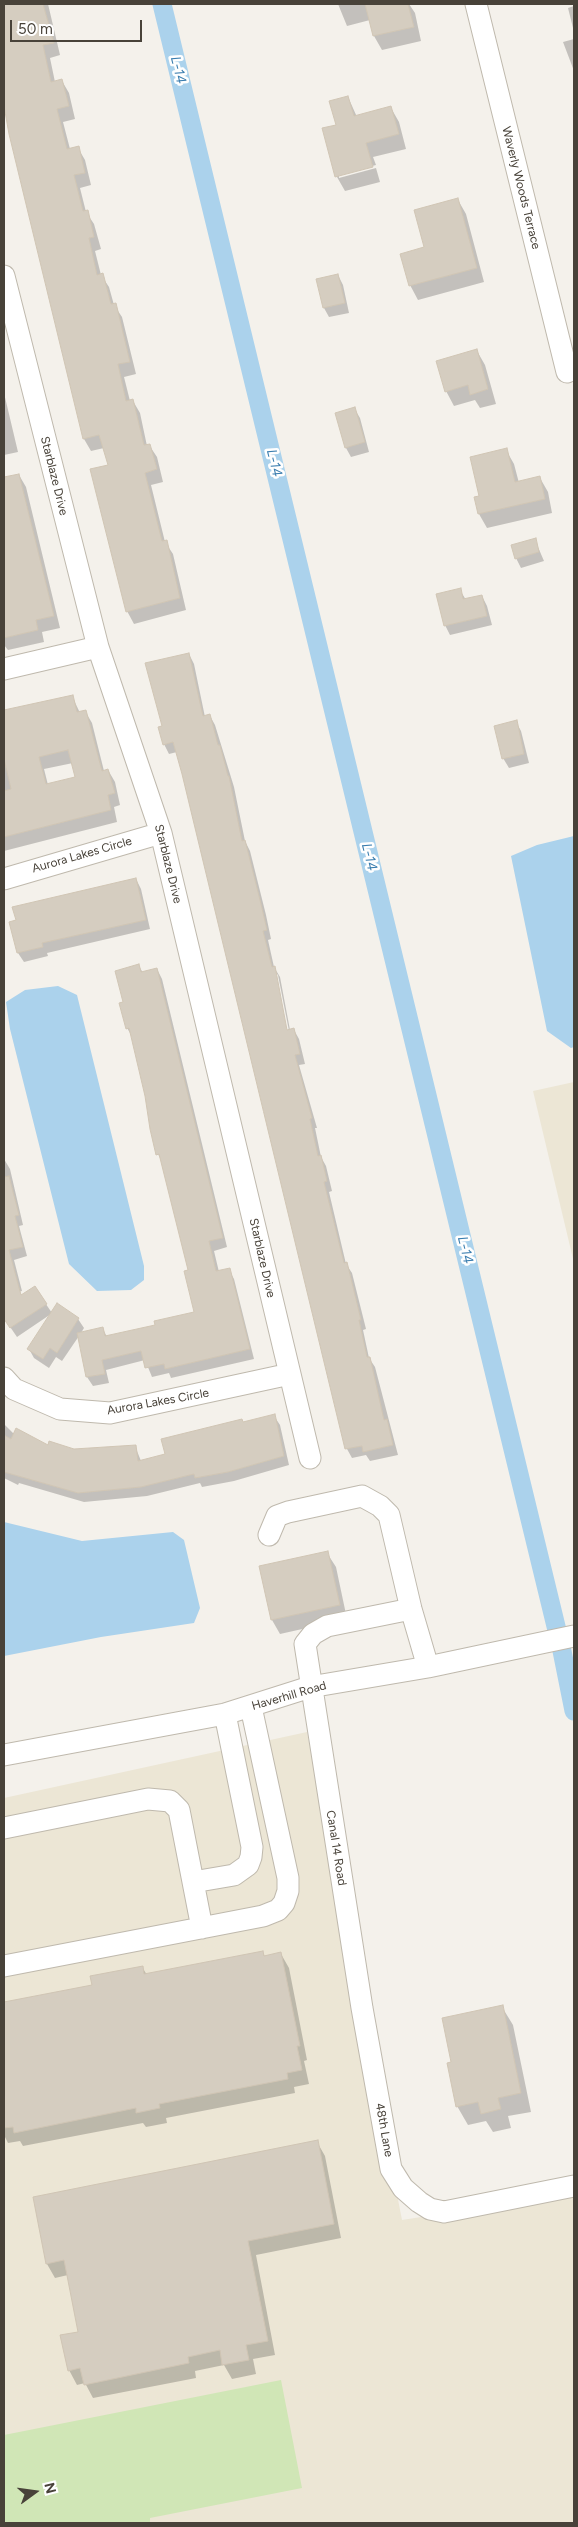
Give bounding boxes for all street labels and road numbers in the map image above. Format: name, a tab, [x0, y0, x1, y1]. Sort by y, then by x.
street label: Waverly Woods Terrace	[499, 125, 543, 251]
street label: Starblaze Drive	[37, 435, 71, 517]
street label: Starblaze Drive	[151, 823, 185, 905]
street label: Aurora Lakes Circle	[30, 834, 134, 876]
street label: Starblaze Drive	[246, 1217, 278, 1299]
street label: Aurora Lakes Circle	[106, 1386, 210, 1418]
street label: Haverhill Road	[250, 1678, 328, 1714]
street label: Canal 14 Road	[323, 1809, 349, 1887]
street label: 48th Lane	[372, 2102, 396, 2158]

